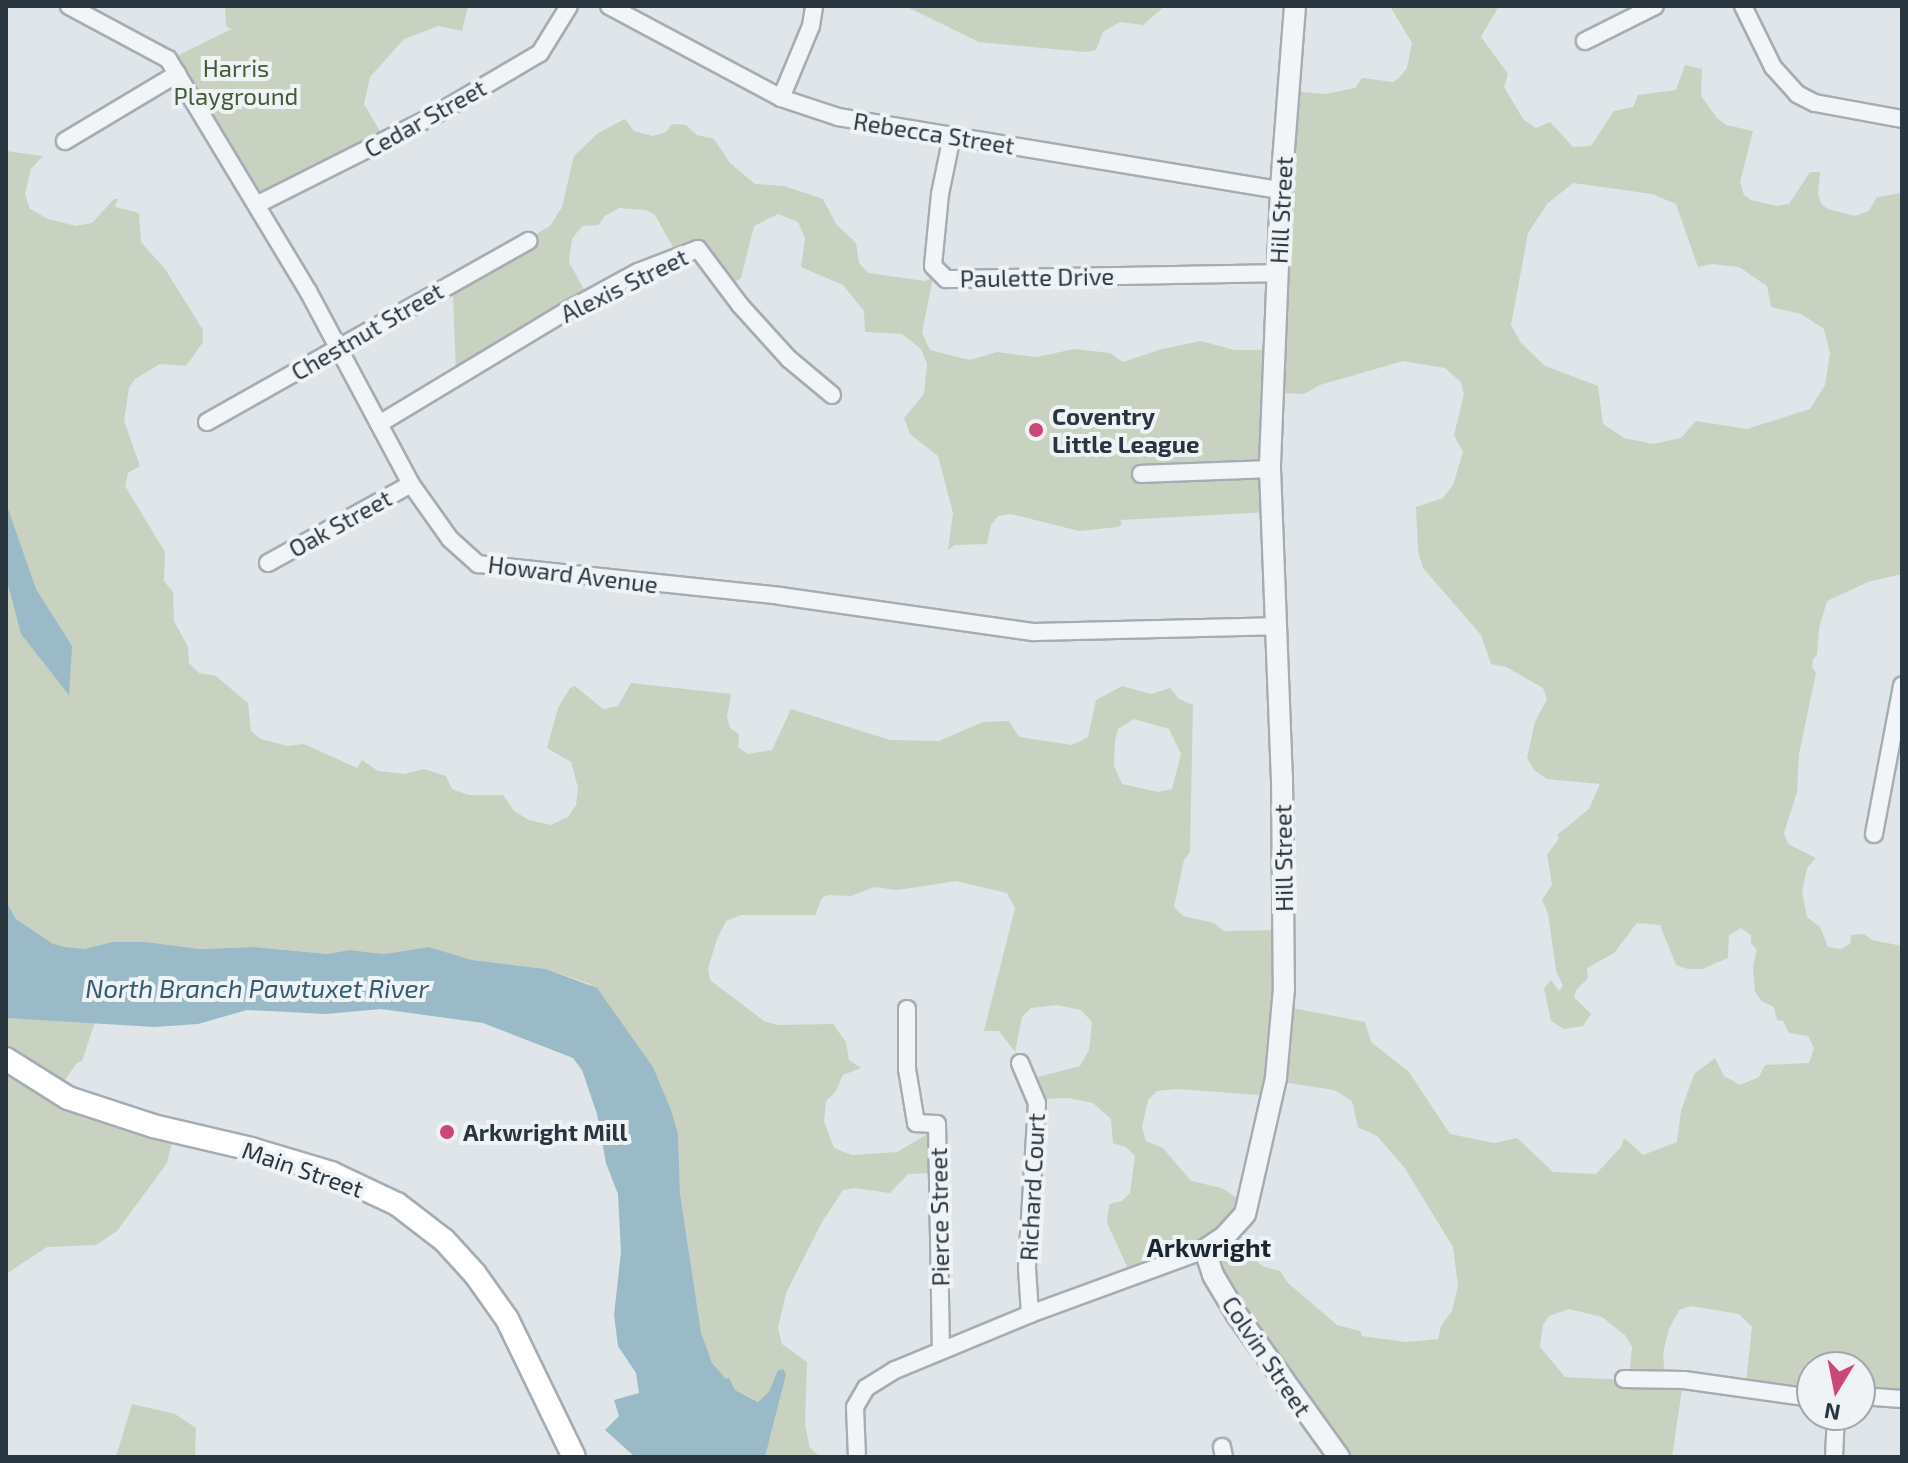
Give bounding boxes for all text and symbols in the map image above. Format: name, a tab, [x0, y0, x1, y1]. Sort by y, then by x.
park label: Harris Playground	[174, 54, 298, 110]
street label: Cedar Street	[359, 73, 491, 163]
street label: Rebecca Street	[851, 106, 1017, 160]
street label: Hill Street	[1264, 155, 1298, 265]
street label: Alexis Street	[556, 242, 692, 328]
street label: Paulette Drive	[960, 261, 1114, 293]
street label: Chestnut Street	[286, 276, 448, 386]
place label: Coventry Little League	[1052, 402, 1200, 458]
marker: Coventry Little League	[1027, 421, 1045, 439]
street label: Oak Street	[283, 483, 397, 563]
street label: Howard Avenue	[486, 549, 660, 599]
street label: Hill Street	[1268, 804, 1298, 912]
water label: North Branch Pawtuxet River	[85, 972, 429, 1004]
street label: Richard Court	[1014, 1112, 1050, 1262]
place label: Arkwright Mill	[463, 1118, 627, 1146]
marker: Arkwright Mill	[438, 1123, 456, 1141]
street label: Main Street	[239, 1135, 367, 1203]
street label: Pierce Street	[923, 1147, 955, 1287]
district label: Arkwright	[1147, 1231, 1271, 1263]
street label: Colvin Street	[1216, 1291, 1318, 1421]
north arrow	[1796, 1351, 1876, 1431]
text: N	[1822, 1398, 1842, 1427]

